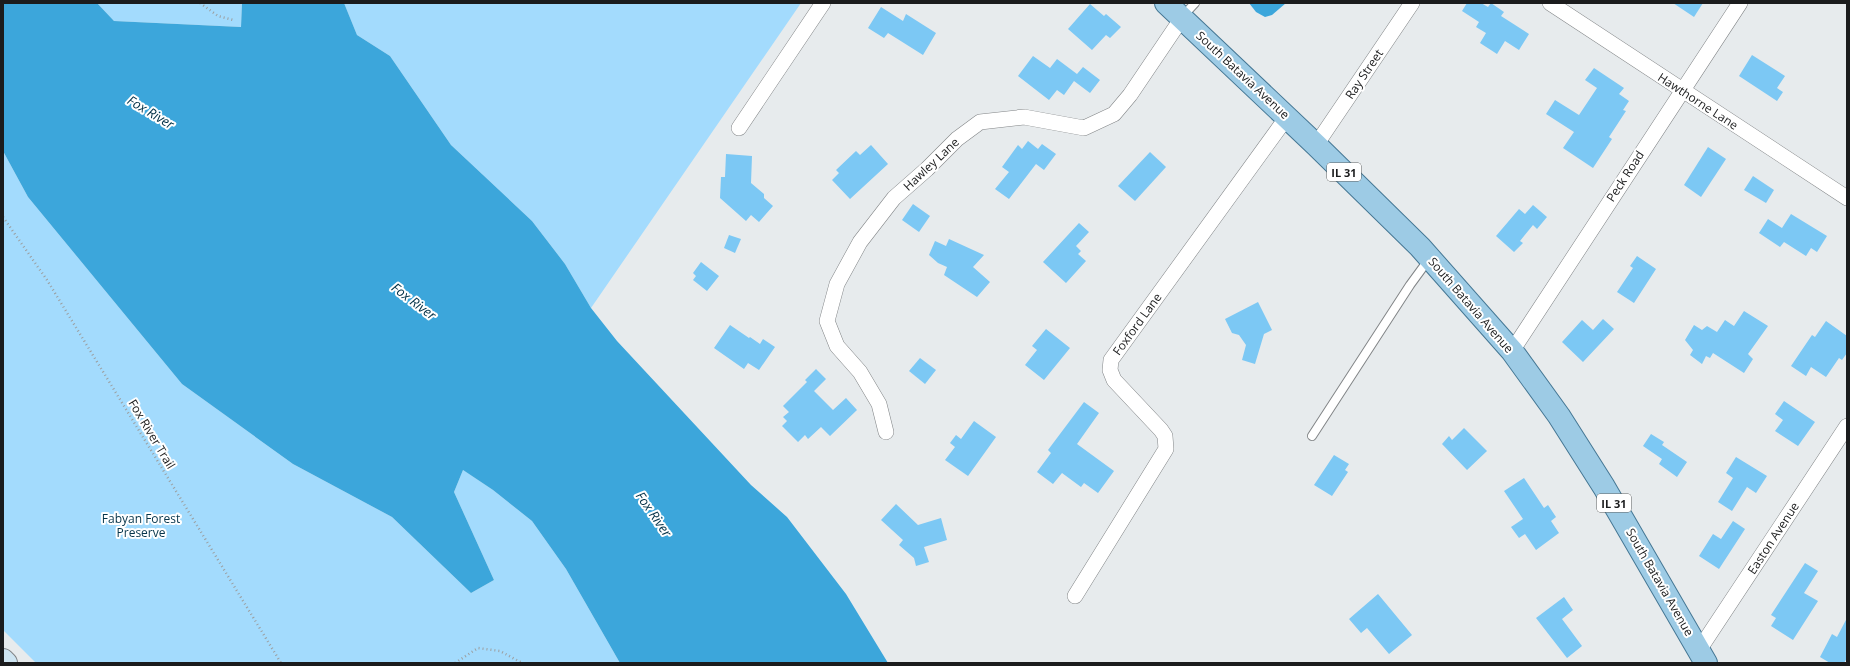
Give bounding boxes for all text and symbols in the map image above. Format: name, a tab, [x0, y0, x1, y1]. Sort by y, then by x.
street label: South Batavia Avenue	[1193, 27, 1294, 123]
street label: Ray Street	[1341, 46, 1387, 102]
street label: Hawthorne Lane	[1654, 69, 1742, 134]
water label: Fox River	[124, 91, 178, 133]
street label: Hawley Lane	[899, 133, 963, 194]
street label: Peck Road	[1602, 147, 1648, 205]
road number: IL 31	[1327, 163, 1361, 181]
street label: South Batavia Avenue	[1425, 253, 1518, 357]
water label: Fox River	[388, 278, 441, 324]
street label: Foxford Lane	[1109, 289, 1166, 359]
street label: Fox River Trail	[125, 396, 179, 472]
water label: Fox River	[632, 488, 677, 541]
road number: IL 31	[1597, 494, 1631, 512]
street label: Easton Avenue	[1743, 498, 1803, 577]
park label: Fabyan Forest Preserve	[102, 510, 180, 541]
street label: South Batavia Avenue	[1622, 525, 1698, 639]

